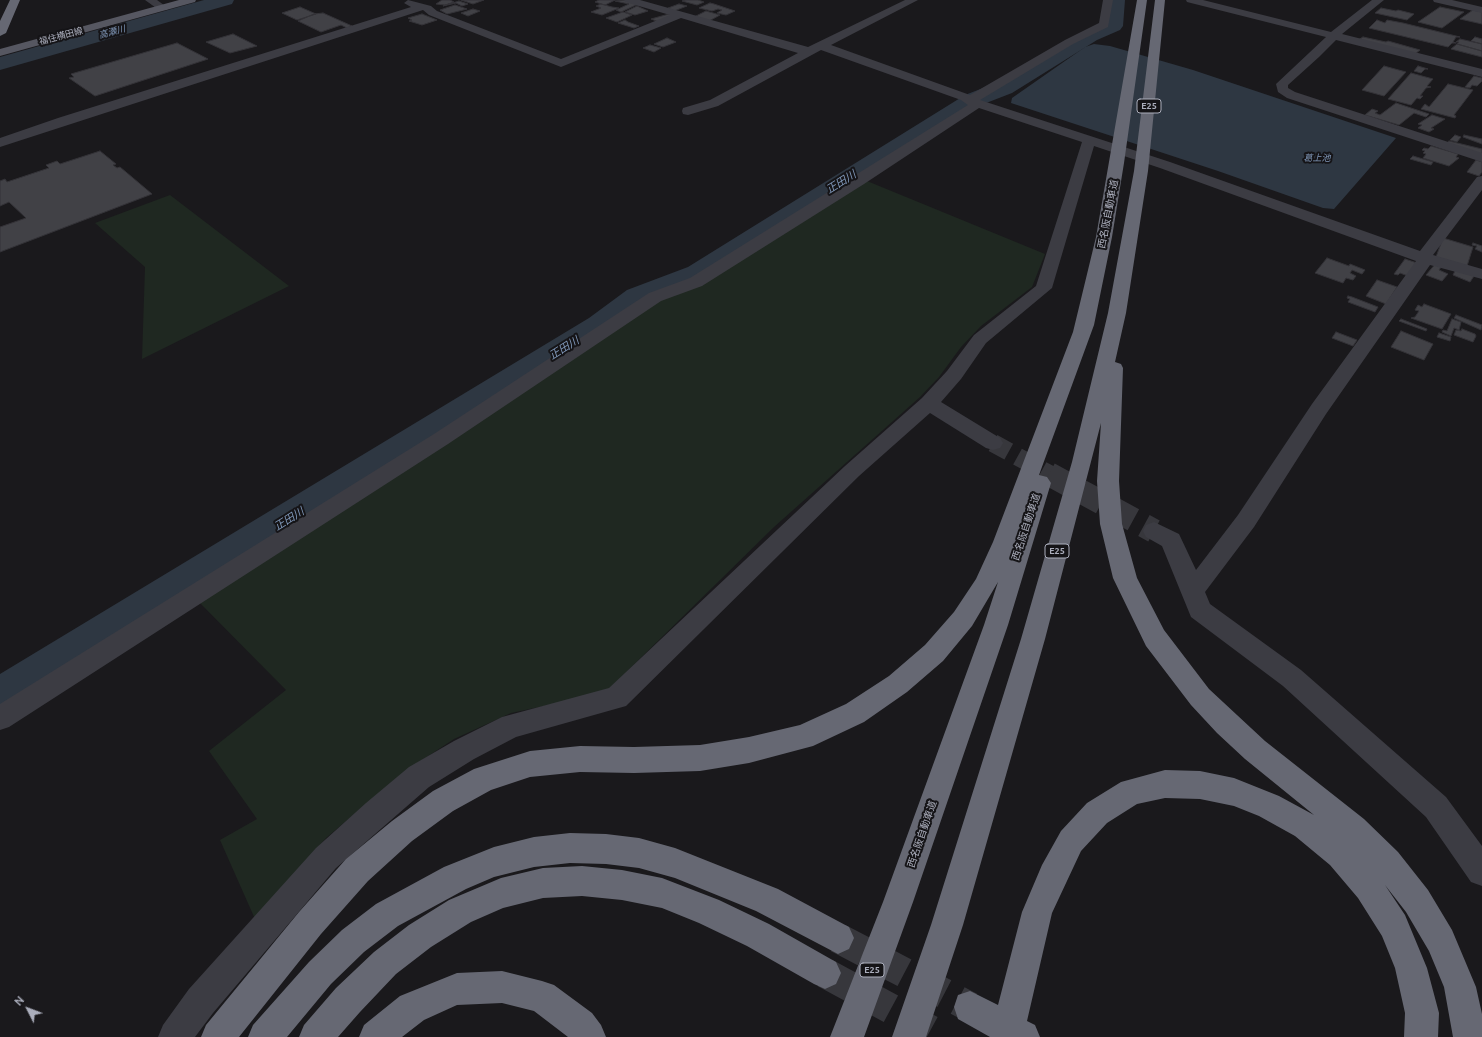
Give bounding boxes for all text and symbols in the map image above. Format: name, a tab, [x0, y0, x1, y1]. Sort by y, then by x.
water label: 高瀬川	[98, 23, 126, 41]
street label: 福住横田線	[38, 25, 84, 47]
road number: E25	[1137, 99, 1161, 113]
water label: 葛上池	[1304, 153, 1330, 163]
water label: 正田川	[824, 168, 858, 196]
street label: 西名阪自動車道	[1095, 178, 1121, 250]
water label: 正田川	[547, 334, 581, 362]
street label: 西名阪自動車道	[1009, 492, 1043, 562]
water label: 正田川	[272, 505, 306, 533]
road number: E25	[1045, 544, 1069, 558]
street label: 西名阪自動車道	[905, 799, 939, 869]
road number: E25	[860, 963, 884, 977]
north arrow	[8, 989, 48, 1029]
text: N	[12, 994, 26, 1008]

